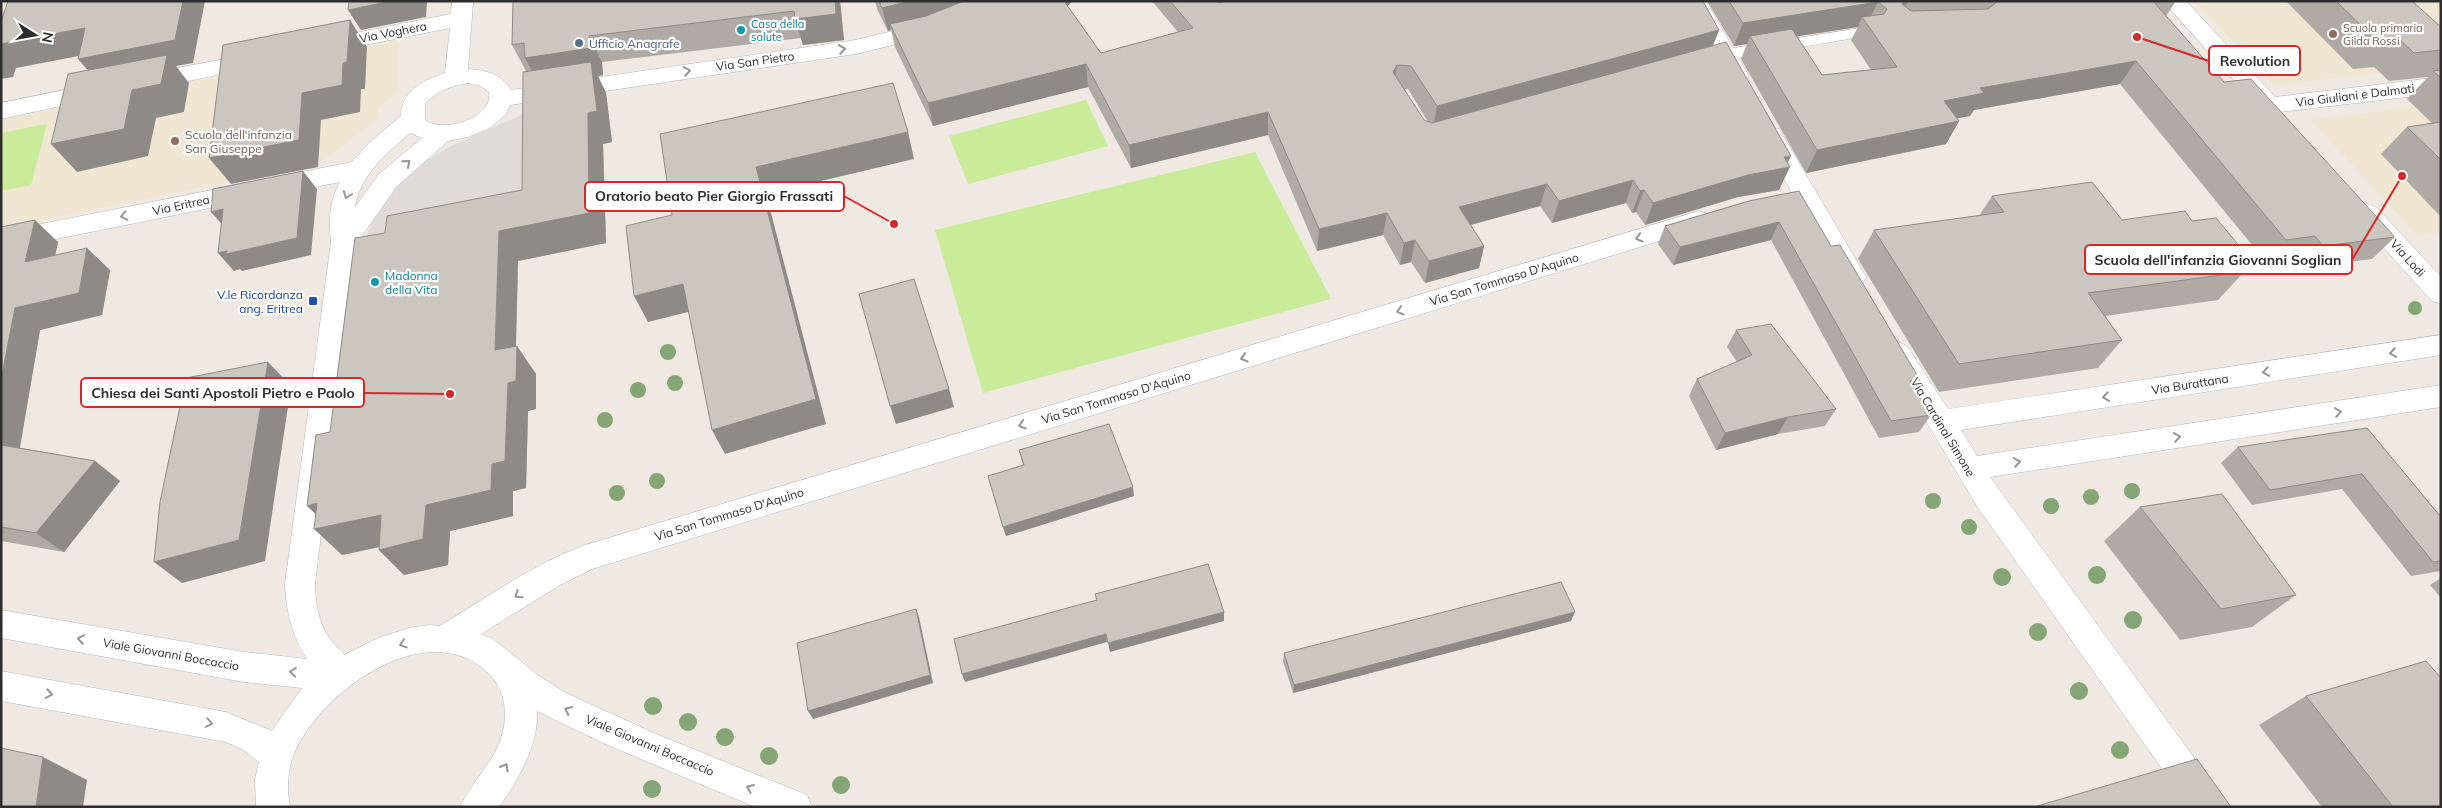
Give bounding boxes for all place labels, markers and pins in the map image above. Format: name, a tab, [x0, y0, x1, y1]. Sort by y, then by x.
place label: Casa della salute	[751, 17, 804, 44]
place label: Scuola primaria Gilda Rossi	[2343, 21, 2423, 48]
marker: Casa della salute	[735, 24, 747, 36]
marker: Scuola primaria Gilda Rossi	[2327, 28, 2339, 40]
place label: Ufficio Anagrafe	[589, 36, 680, 51]
marker: Ufficio Anagrafe	[573, 37, 585, 49]
callout: Revolution	[2209, 46, 2300, 75]
place label: Scuola dell'infanzia San Giuseppe	[185, 127, 292, 156]
marker: Scuola dell'infanzia San Giuseppe	[169, 135, 181, 147]
callout: Oratorio beato Pier Giorgio Frassati	[585, 182, 844, 211]
callout: Scuola dell'infanzia Giovanni Soglian	[2085, 245, 2352, 274]
place label: Madonna della Vita	[385, 268, 438, 297]
marker: Madonna della Vita	[369, 276, 381, 288]
place label: V.le Ricordanza ang. Eritrea	[217, 287, 303, 316]
marker: V.le Ricordanza ang. Eritrea	[307, 295, 319, 307]
callout: Chiesa dei Santi Apostoli Pietro e Paolo	[81, 378, 364, 407]

